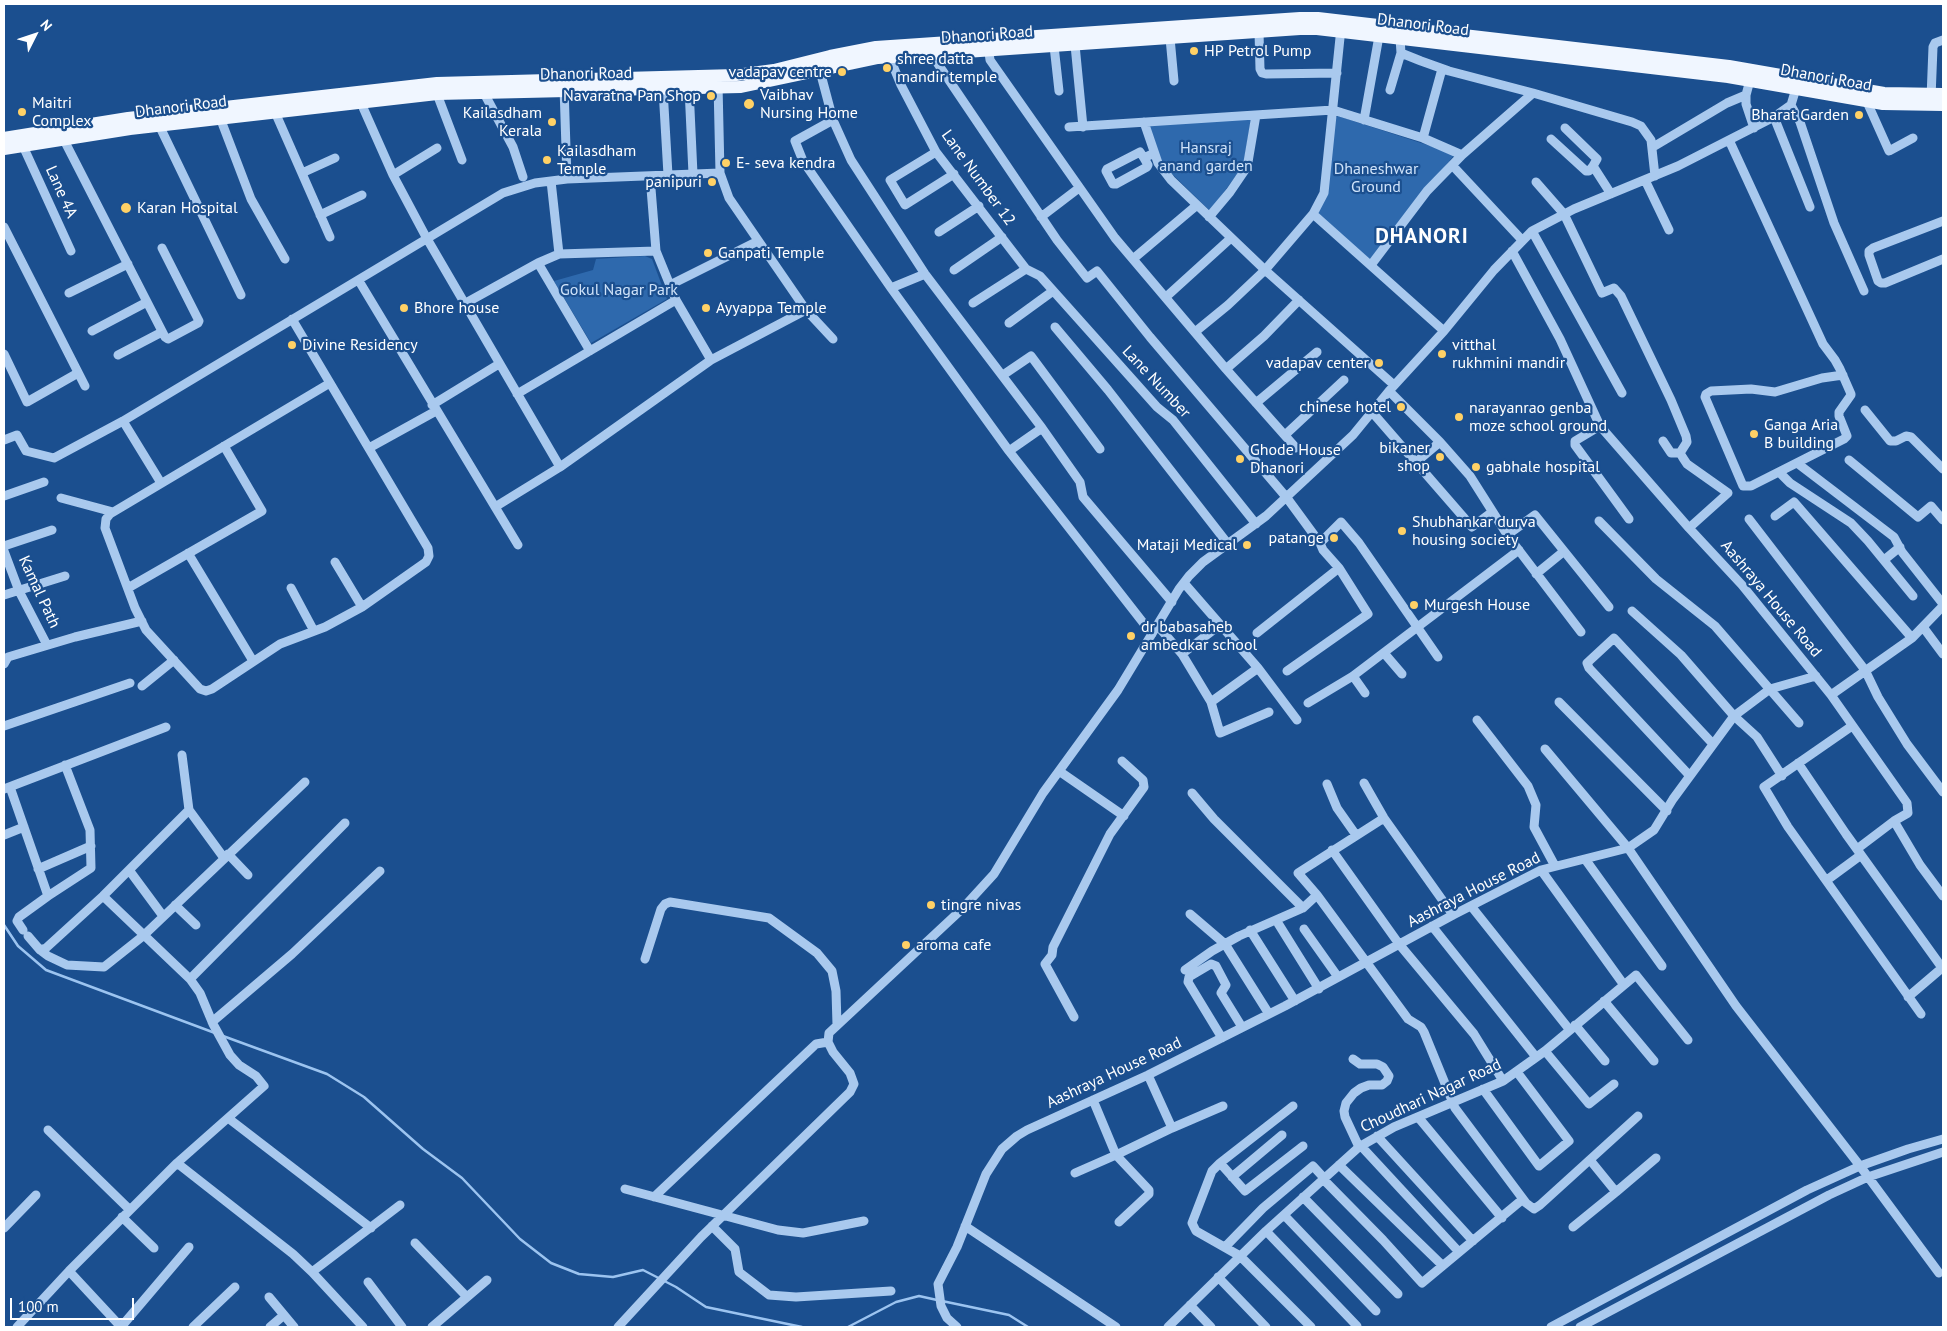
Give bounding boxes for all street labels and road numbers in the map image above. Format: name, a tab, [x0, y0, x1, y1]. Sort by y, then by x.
street label: Dhanori Road	[1376, 10, 1470, 40]
street label: Dhanori Road	[940, 22, 1034, 48]
street label: Dhanori Road	[1779, 61, 1873, 95]
street label: Dhanori Road	[540, 64, 632, 84]
street label: Dhanori Road	[134, 92, 228, 122]
street label: Lane Number 12	[937, 127, 1019, 229]
street label: Lane 4A	[41, 163, 81, 221]
street label: Lane Number	[1118, 342, 1194, 422]
street label: Aashraya House Road	[1716, 537, 1826, 661]
street label: Kamal Path	[14, 553, 64, 631]
street label: Aashraya House Road	[1404, 848, 1544, 932]
street label: Aashraya House Road	[1043, 1033, 1185, 1113]
street label: Choudhari Nagar Road	[1358, 1055, 1504, 1137]

